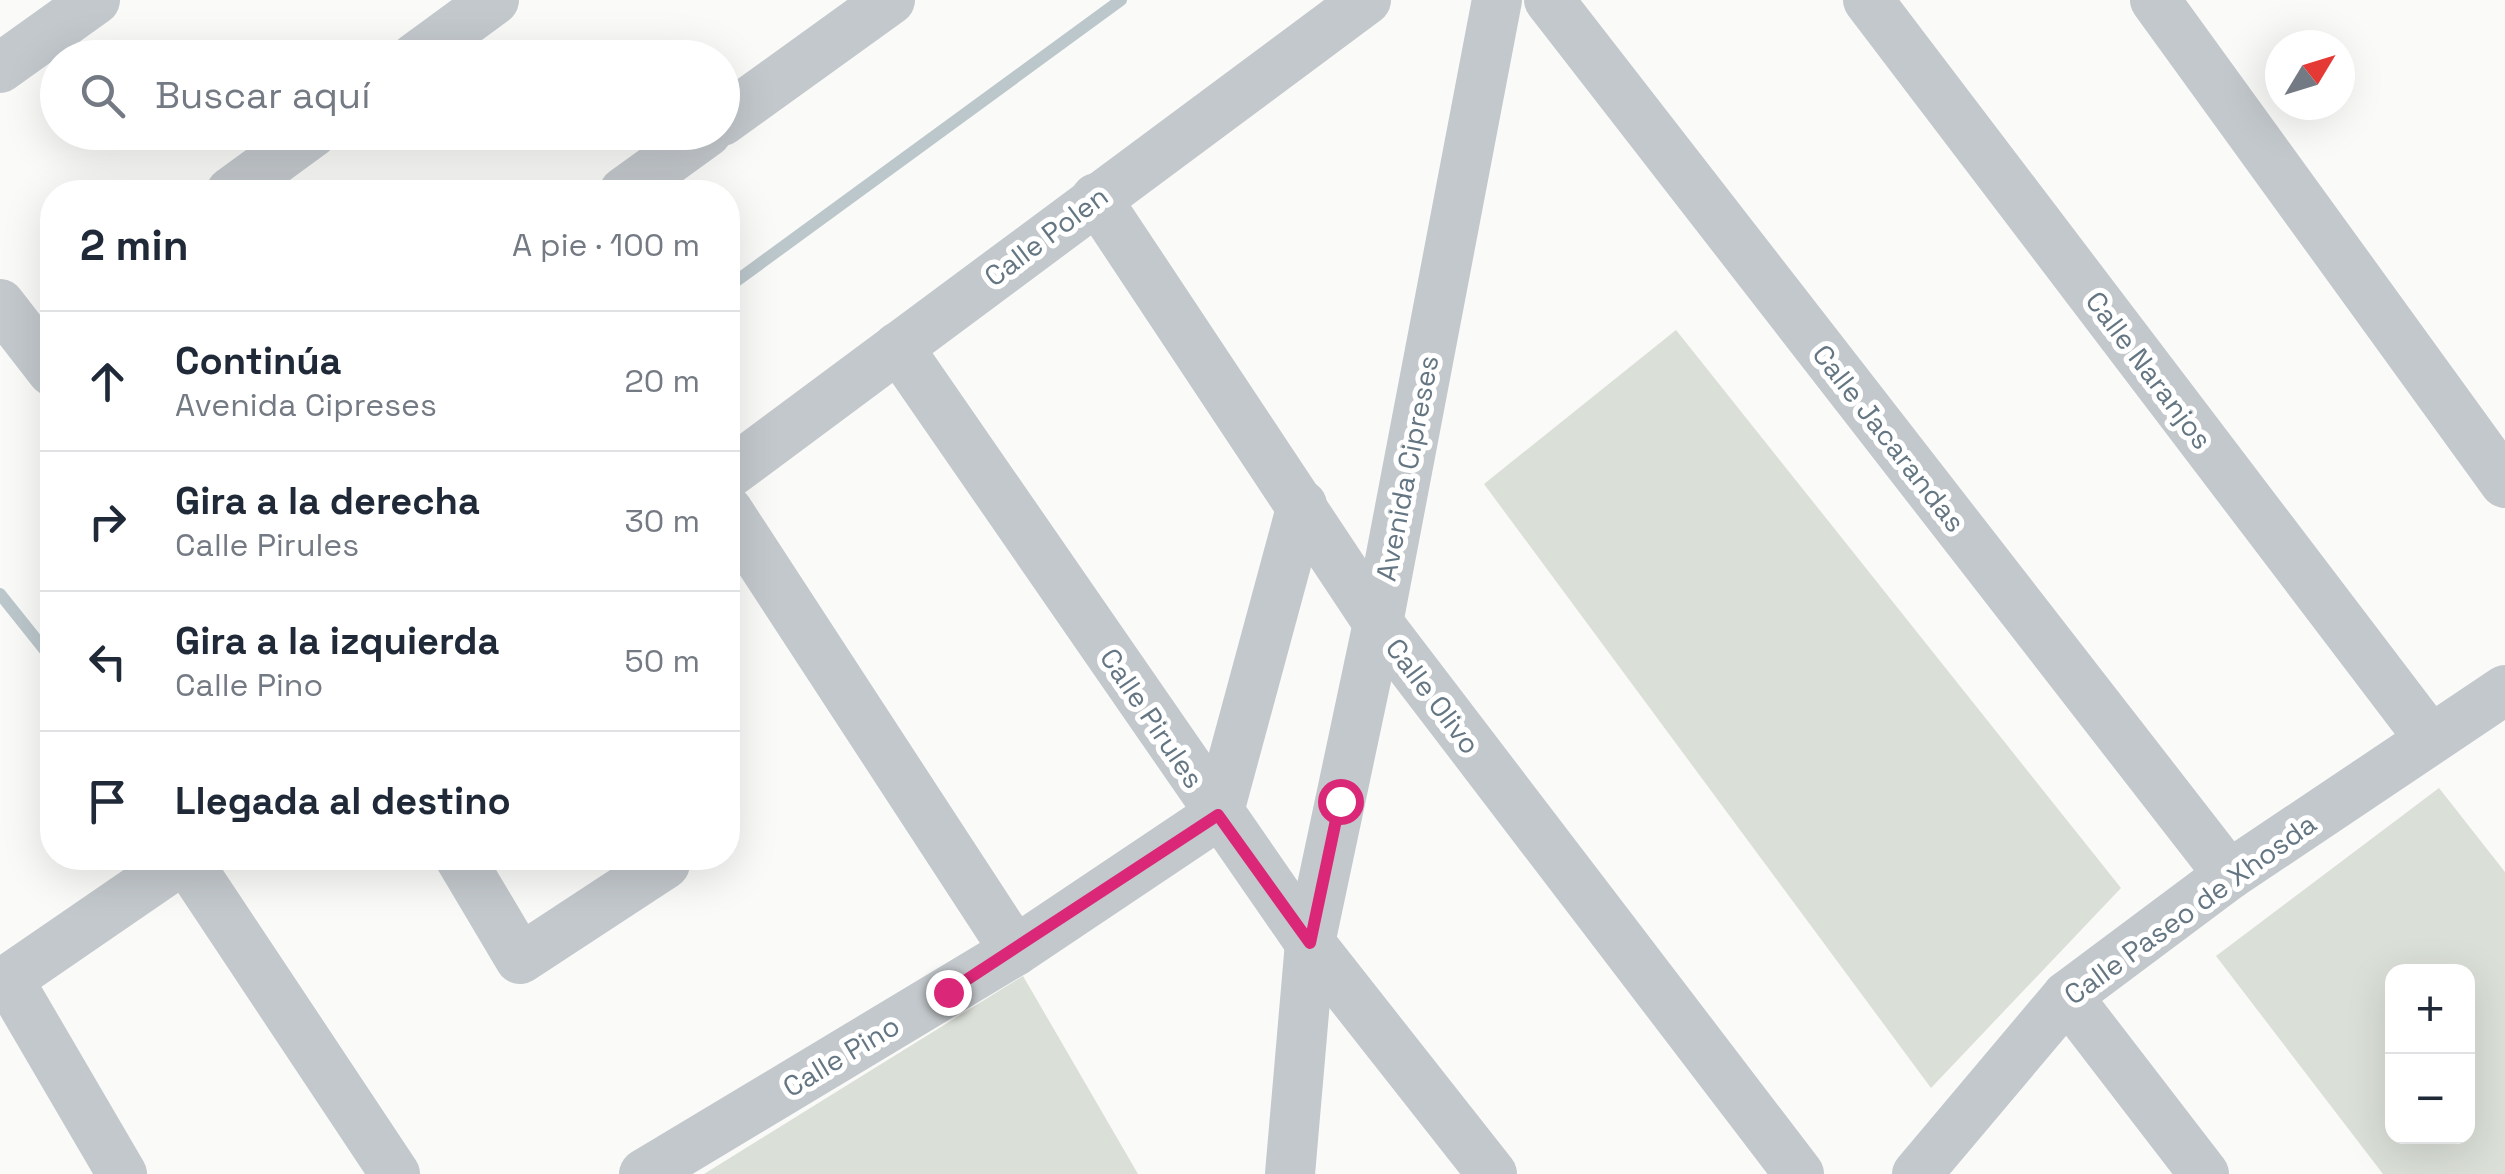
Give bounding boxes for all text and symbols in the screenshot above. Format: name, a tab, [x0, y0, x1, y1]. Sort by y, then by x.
north arrow	[2265, 30, 2355, 120]
search box	[40, 40, 740, 150]
icon: search	[75, 68, 130, 123]
text: Buscar aquí	[155, 71, 370, 119]
street label: Calle Polen	[977, 178, 1115, 294]
text: 2 min	[80, 219, 189, 272]
text: A pie · 100 m	[512, 225, 700, 265]
street label: Calle Naranjos	[2078, 284, 2220, 456]
text: Continúa	[175, 337, 342, 385]
street label: Calle Jacarandas	[1805, 337, 1973, 539]
street label: Avenida Cipreses	[1367, 352, 1447, 584]
icon: ahead	[80, 354, 135, 409]
text: 20 m	[624, 361, 700, 401]
text: Avenida Cipreses	[175, 385, 437, 425]
text: Gira a la derecha	[175, 477, 480, 525]
icon: right	[80, 494, 135, 549]
text: 30 m	[624, 501, 700, 541]
text: Calle Pirules	[175, 525, 359, 565]
text: Gira a la izquierda	[175, 617, 500, 665]
street label: Calle Olivo	[1378, 631, 1488, 761]
icon: left	[80, 634, 135, 689]
text: 50 m	[625, 641, 700, 681]
street label: Calle Pirules	[1092, 641, 1212, 795]
text: Calle Pino	[175, 665, 323, 705]
icon: arrive	[80, 774, 135, 829]
text: Llegada al destino	[175, 777, 511, 825]
route start	[1318, 779, 1364, 825]
street label: Calle Paseo de Xhosda	[2057, 805, 2323, 1013]
map controls	[2385, 964, 2475, 1144]
button: +	[2385, 964, 2475, 1054]
route end	[926, 970, 972, 1016]
street label: Calle Pino	[776, 1007, 906, 1105]
button: −	[2385, 1054, 2475, 1144]

